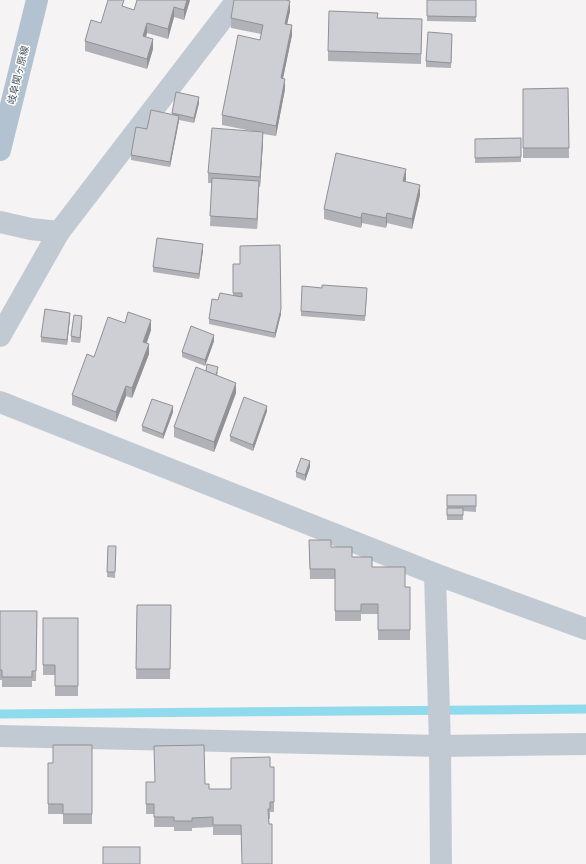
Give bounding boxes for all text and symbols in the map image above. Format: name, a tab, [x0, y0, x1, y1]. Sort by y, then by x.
street label: 岐阜関ヶ原線	[5, 45, 31, 105]

